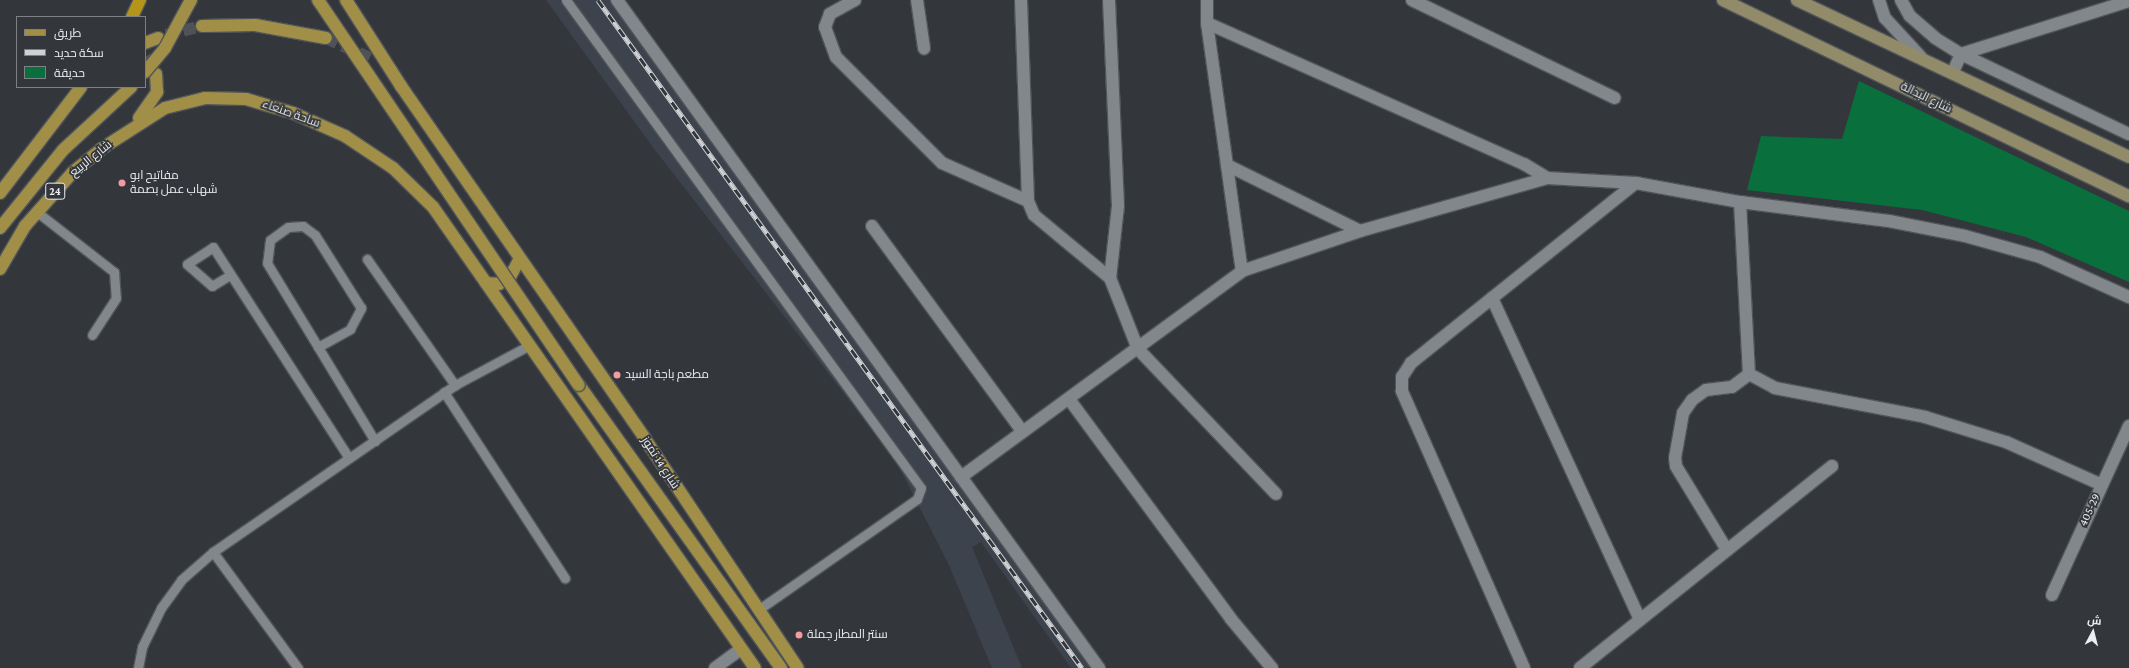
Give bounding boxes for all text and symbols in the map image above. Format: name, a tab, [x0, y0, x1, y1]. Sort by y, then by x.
legend	[16, 16, 146, 88]
text: طريق	[54, 26, 81, 40]
text: سكة حديد	[54, 46, 104, 60]
text: حديقة	[54, 66, 85, 80]
street label: شارع البدالة	[1898, 79, 1954, 117]
street label: ساحة صنعاء	[260, 97, 322, 131]
street label: شارع الربيع	[67, 138, 115, 180]
place label: مفاتيح ابو شهاب عمل بصمة	[130, 169, 217, 197]
marker: مفاتيح ابو شهاب عمل بصمة	[117, 178, 127, 188]
road number: 24	[45, 182, 65, 200]
place label: مطعم باجة السيد	[625, 368, 709, 382]
marker: مطعم باجة السيد	[612, 370, 622, 380]
street label: شارع 14 تموز	[638, 434, 682, 492]
street label: 405-29	[2076, 491, 2104, 529]
north arrow	[2073, 612, 2113, 652]
text: ش	[2087, 613, 2102, 627]
place label: سنتر المطار جملة	[807, 628, 888, 642]
marker: سنتر المطار جملة	[794, 630, 804, 640]

